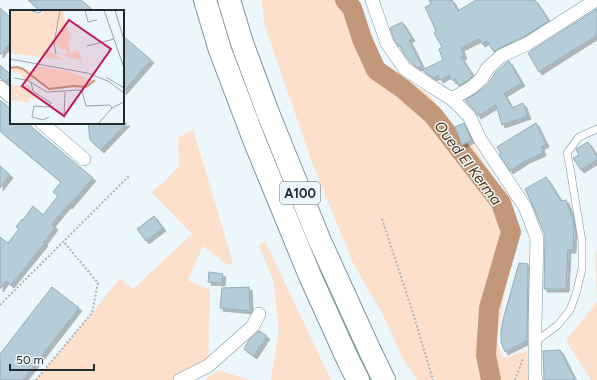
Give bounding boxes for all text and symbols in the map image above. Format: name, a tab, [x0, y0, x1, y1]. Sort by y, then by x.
inset map	[10, 10, 124, 124]
water label: Oued El Kerma	[431, 117, 506, 209]
road number: A100	[280, 182, 320, 204]
scale bar	[10, 346, 94, 372]
text: 50 m	[16, 353, 44, 367]

